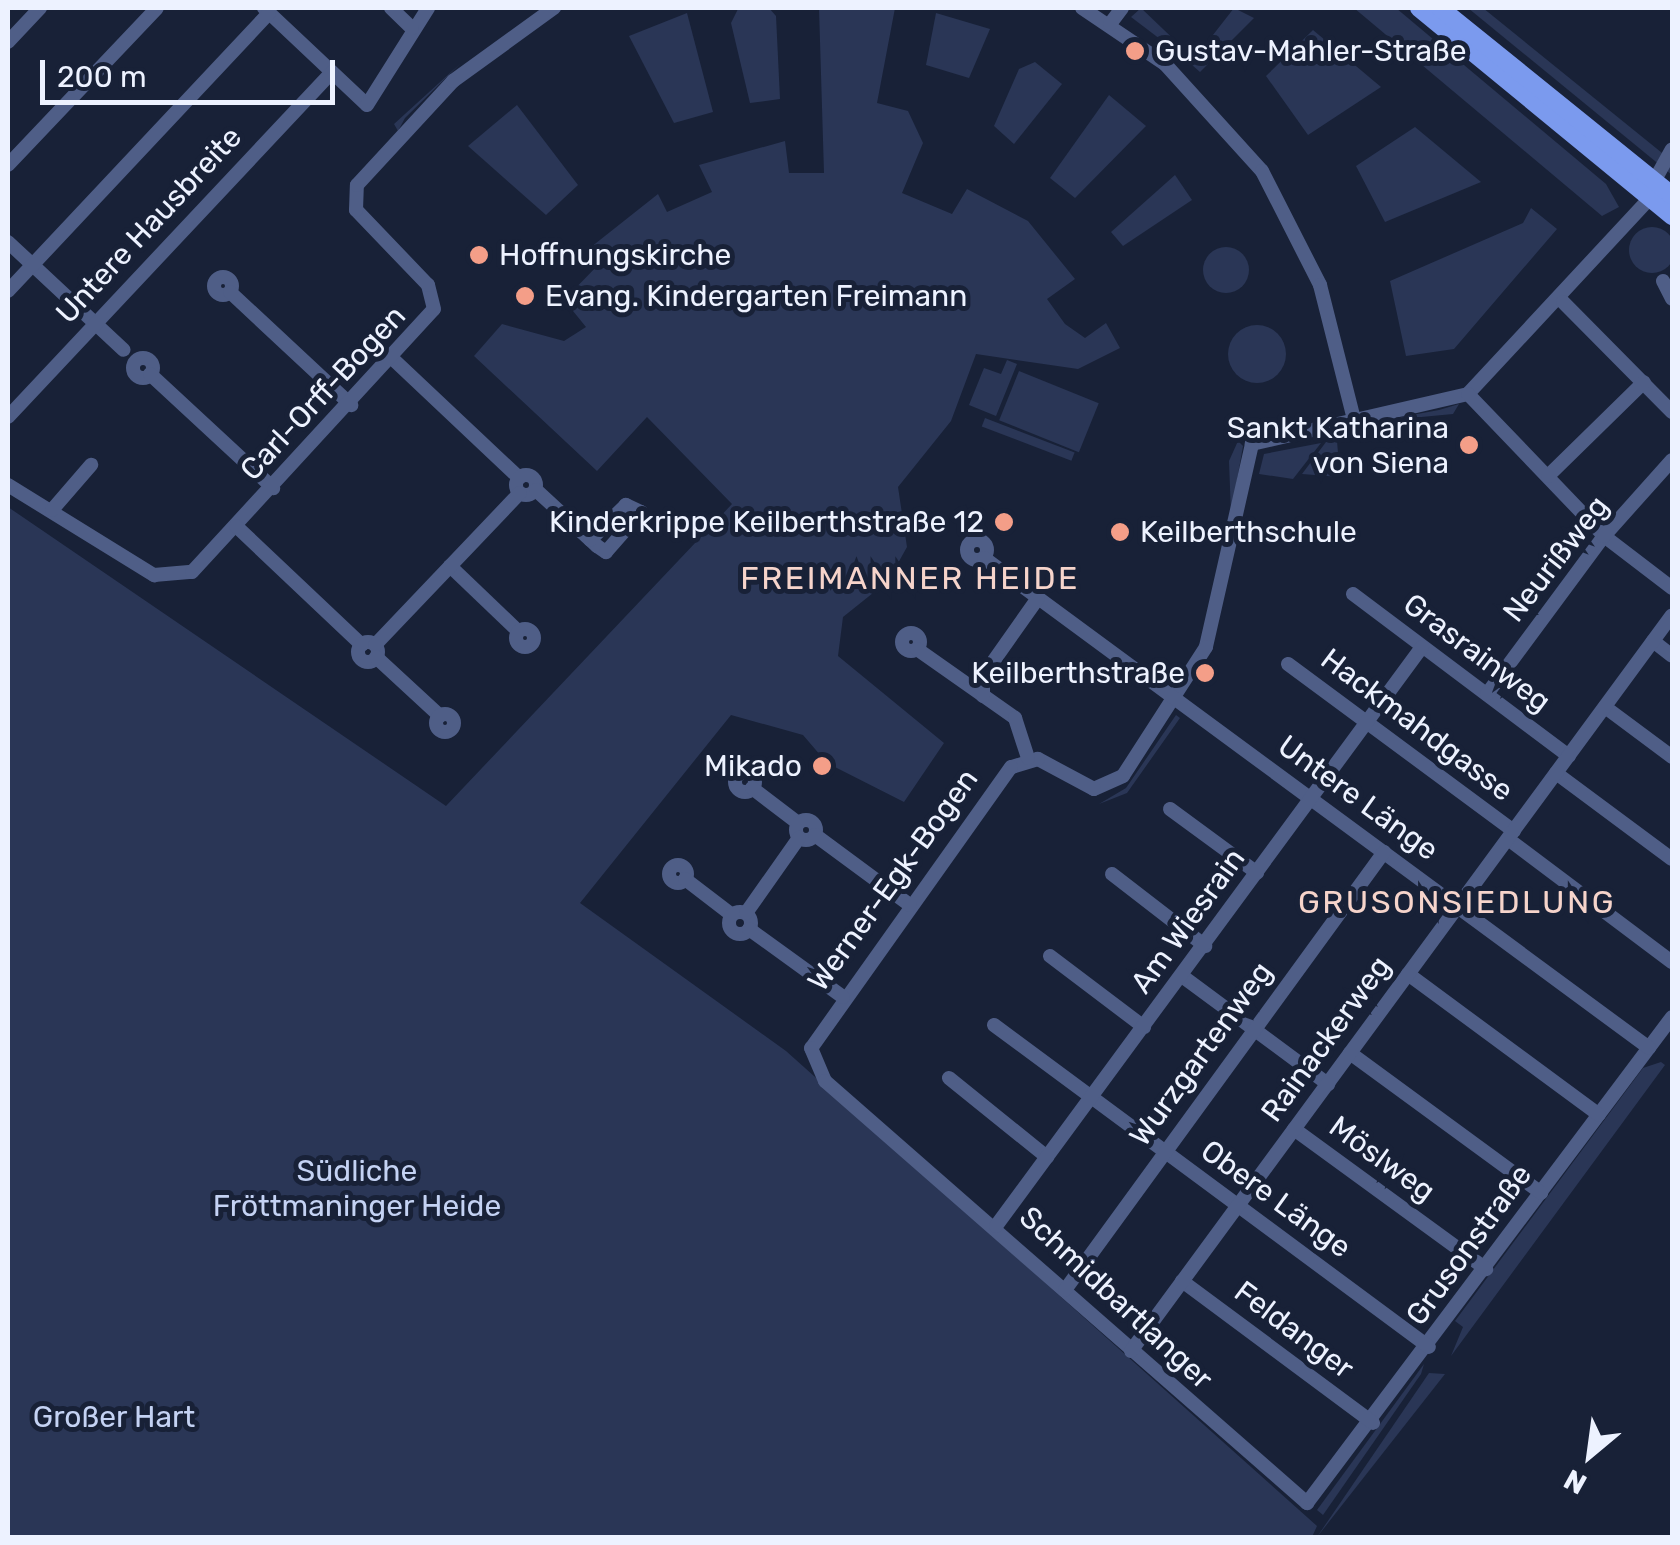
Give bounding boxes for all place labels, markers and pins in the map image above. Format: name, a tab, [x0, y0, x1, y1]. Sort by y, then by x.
place label: Gustav-Mahler-Straße	[1155, 33, 1467, 69]
marker: Gustav-Mahler-Straße	[1124, 40, 1146, 62]
place label: Hoffnungskirche	[499, 237, 731, 273]
marker: Hoffnungskirche	[468, 244, 490, 266]
place label: Evang. Kindergarten Freimann	[545, 278, 967, 314]
marker: Evang. Kindergarten Freimann	[514, 285, 536, 307]
place label: Sankt Katharina von Siena	[1227, 410, 1449, 480]
marker: Sankt Katharina von Siena	[1458, 434, 1480, 456]
place label: Kinderkrippe Keilberthstraße 12	[549, 504, 984, 540]
marker: Kinderkrippe Keilberthstraße 12	[993, 511, 1015, 533]
place label: Keilberthschule	[1140, 514, 1357, 550]
marker: Keilberthschule	[1109, 521, 1131, 543]
place label: Keilberthstraße	[971, 655, 1185, 691]
marker: Keilberthstraße	[1194, 662, 1216, 684]
place label: Mikado	[704, 748, 802, 784]
marker: Mikado	[811, 755, 833, 777]

